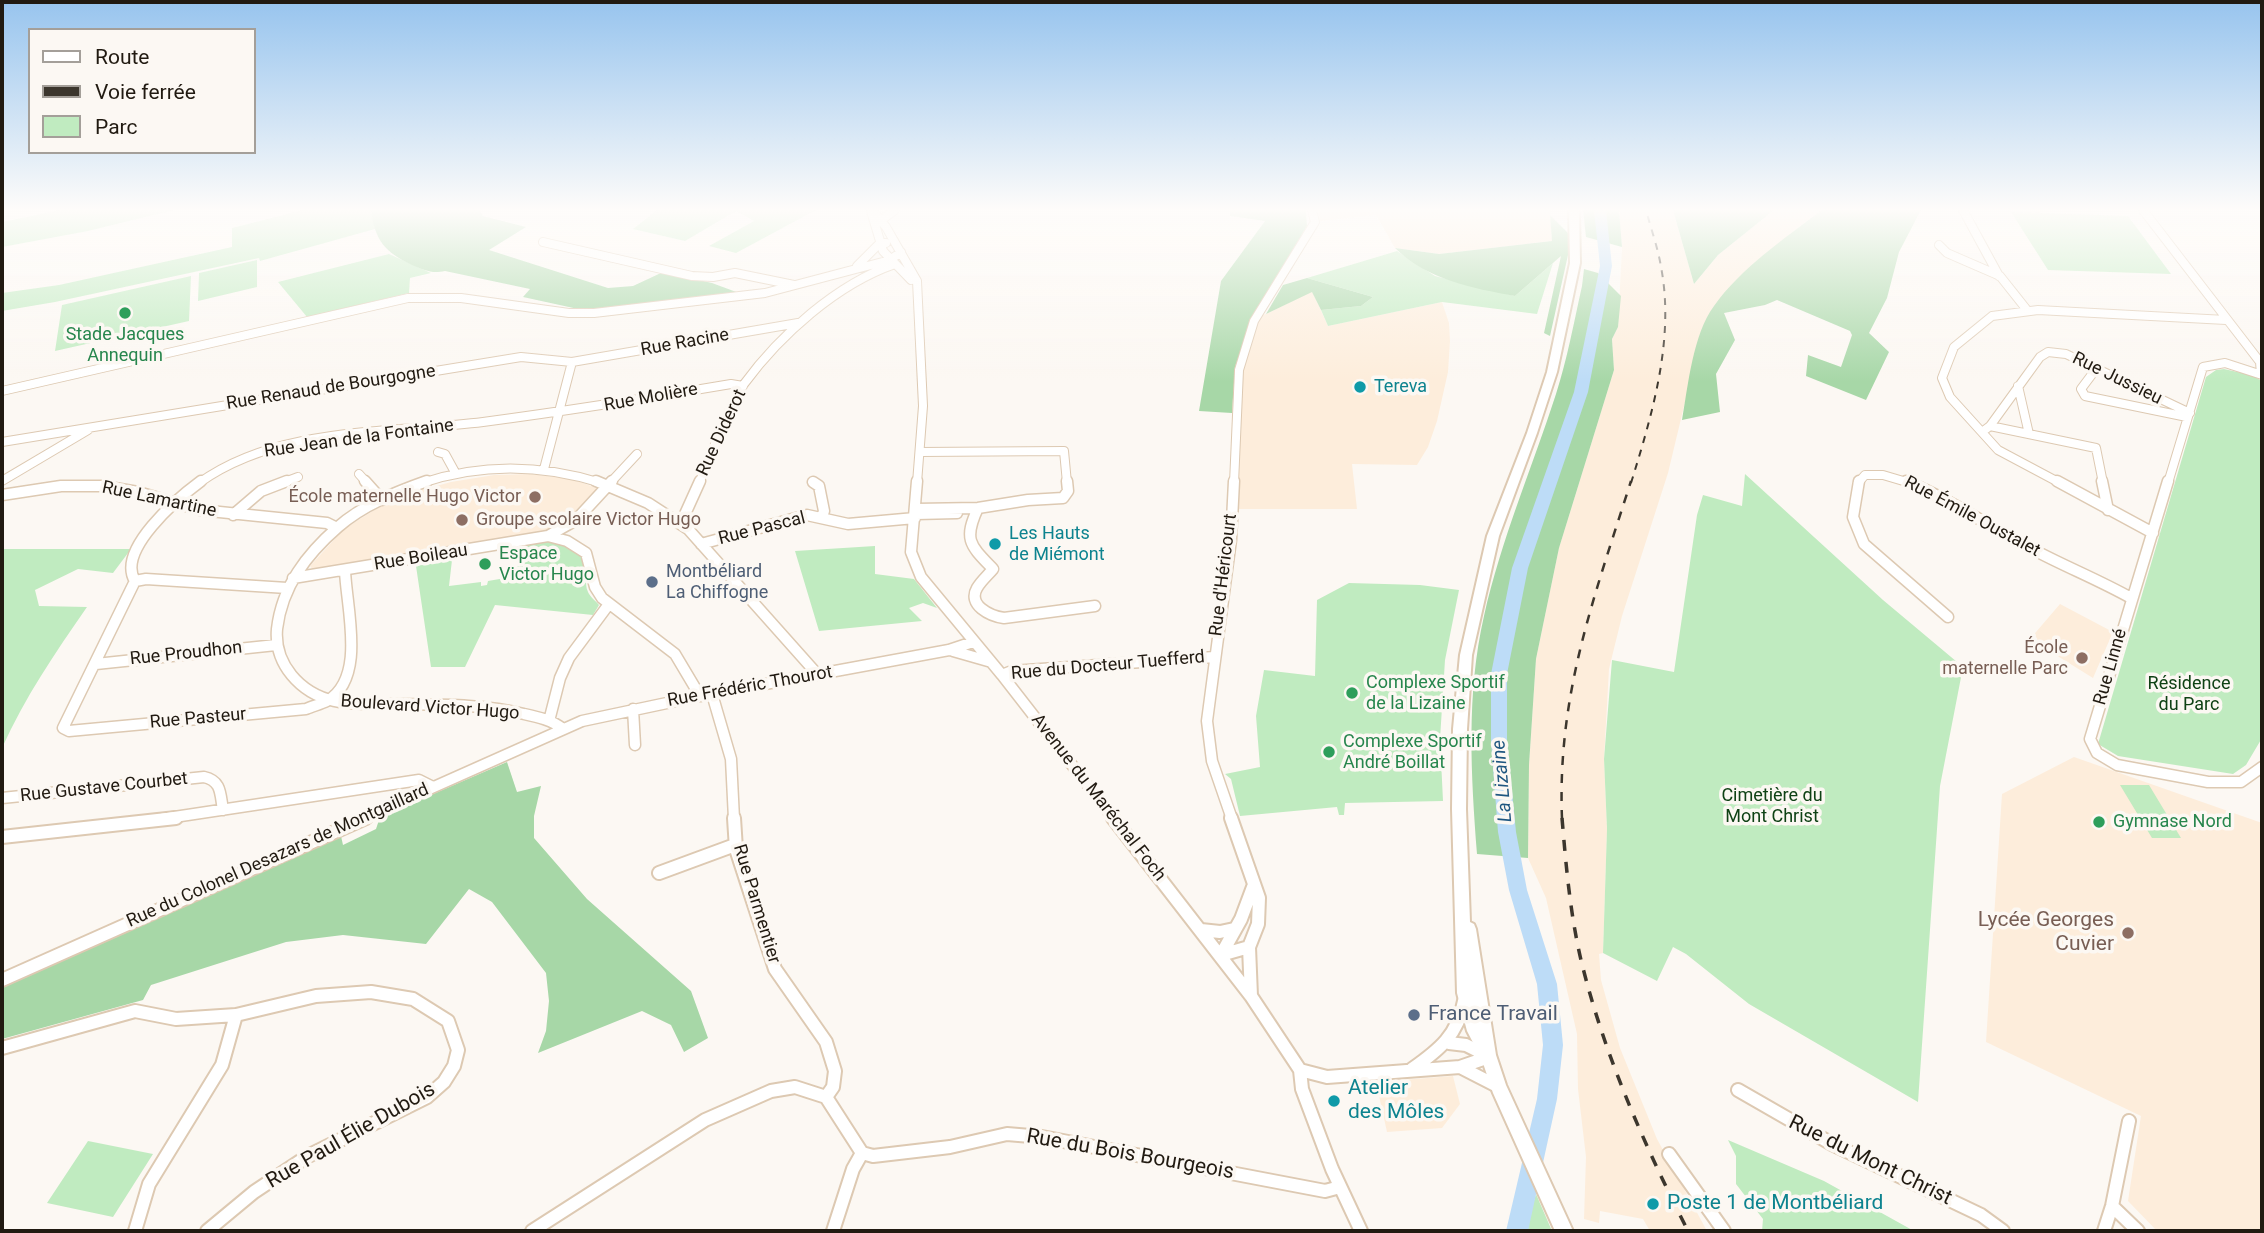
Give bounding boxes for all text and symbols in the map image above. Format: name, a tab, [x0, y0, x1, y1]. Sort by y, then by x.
legend	[28, 28, 256, 154]
text: Route	[95, 45, 150, 69]
text: Voie ferrée	[95, 80, 196, 104]
text: Parc	[95, 115, 137, 139]
marker: Stade Jacques Annequin	[117, 305, 133, 321]
place label: Stade Jacques Annequin	[66, 324, 184, 366]
street label: Rue Racine	[639, 325, 731, 361]
street label: Rue Jussieu	[2069, 348, 2165, 410]
street label: Rue Renaud de Bourgogne	[225, 361, 437, 415]
place label: Tereva	[1374, 376, 1427, 398]
street label: Rue Molière	[602, 379, 700, 417]
marker: Tereva	[1352, 379, 1368, 395]
street label: Rue Diderot	[693, 386, 751, 480]
street label: Rue Jean de la Fontaine	[263, 415, 455, 463]
street label: Rue Émile Oustalet	[1900, 472, 2044, 562]
street label: Rue Lamartine	[100, 477, 218, 523]
place label: École maternelle Hugo Victor	[289, 486, 521, 508]
marker: École maternelle Hugo Victor	[527, 489, 543, 505]
street label: Rue Pascal	[716, 508, 808, 550]
place label: Groupe scolaire Victor Hugo	[476, 509, 701, 531]
marker: Groupe scolaire Victor Hugo	[454, 512, 470, 528]
street label: Rue d'Héricourt	[1206, 513, 1242, 637]
place label: Les Hauts de Miémont	[1009, 523, 1105, 566]
marker: Les Hauts de Miémont	[987, 536, 1003, 552]
street label: Rue Boileau	[373, 540, 469, 576]
place label: Espace Victor Hugo	[499, 543, 594, 586]
marker: Espace Victor Hugo	[477, 556, 493, 572]
place label: Montbéliard La Chiffogne	[666, 561, 768, 604]
marker: Montbéliard La Chiffogne	[644, 574, 660, 590]
street label: Rue Linné	[2090, 626, 2132, 708]
street label: Rue Proudhon	[129, 637, 243, 671]
place label: École maternelle Parc	[1942, 637, 2068, 680]
street label: Rue du Docteur Tuefferd	[1010, 647, 1206, 685]
marker: École maternelle Parc	[2074, 650, 2090, 666]
street label: Rue Frédéric Thourot	[666, 662, 834, 712]
place label: Complexe Sportif de la Lizaine	[1366, 672, 1505, 714]
park label: Résidence du Parc	[2148, 673, 2230, 716]
marker: Complexe Sportif de la Lizaine	[1344, 685, 1360, 701]
street label: Boulevard Victor Hugo	[340, 691, 520, 725]
street label: Rue Pasteur	[149, 704, 247, 734]
street label: Avenue du Maréchal Foch	[1026, 710, 1170, 886]
place label: Complexe Sportif André Boillat	[1343, 731, 1482, 774]
water label: La Lizaine	[1488, 739, 1518, 823]
marker: Complexe Sportif André Boillat	[1321, 744, 1337, 760]
street label: Rue Gustave Courbet	[19, 768, 189, 808]
street label: Rue du Colonel Desazars de Montgaillard	[124, 779, 432, 933]
park label: Cimetière du Mont Christ	[1721, 785, 1823, 828]
place label: Gymnase Nord	[2113, 811, 2232, 833]
marker: Gymnase Nord	[2091, 814, 2107, 830]
street label: Rue Parmentier	[728, 842, 784, 966]
place label: Lycée Georges Cuvier	[1978, 908, 2114, 958]
marker: Lycée Georges Cuvier	[2120, 925, 2136, 941]
place label: France Travail	[1428, 1002, 1558, 1028]
marker: France Travail	[1406, 1007, 1422, 1023]
place label: Atelier des Môles	[1348, 1076, 1444, 1126]
street label: Rue Paul Élie Dubois	[262, 1077, 440, 1195]
marker: Atelier des Môles	[1326, 1093, 1342, 1109]
street label: Rue du Mont Christ	[1784, 1111, 1956, 1211]
street label: Rue du Bois Bourgeois	[1024, 1124, 1236, 1186]
place label: Poste 1 de Montbéliard	[1667, 1191, 1883, 1217]
marker: Poste 1 de Montbéliard	[1645, 1196, 1661, 1212]

